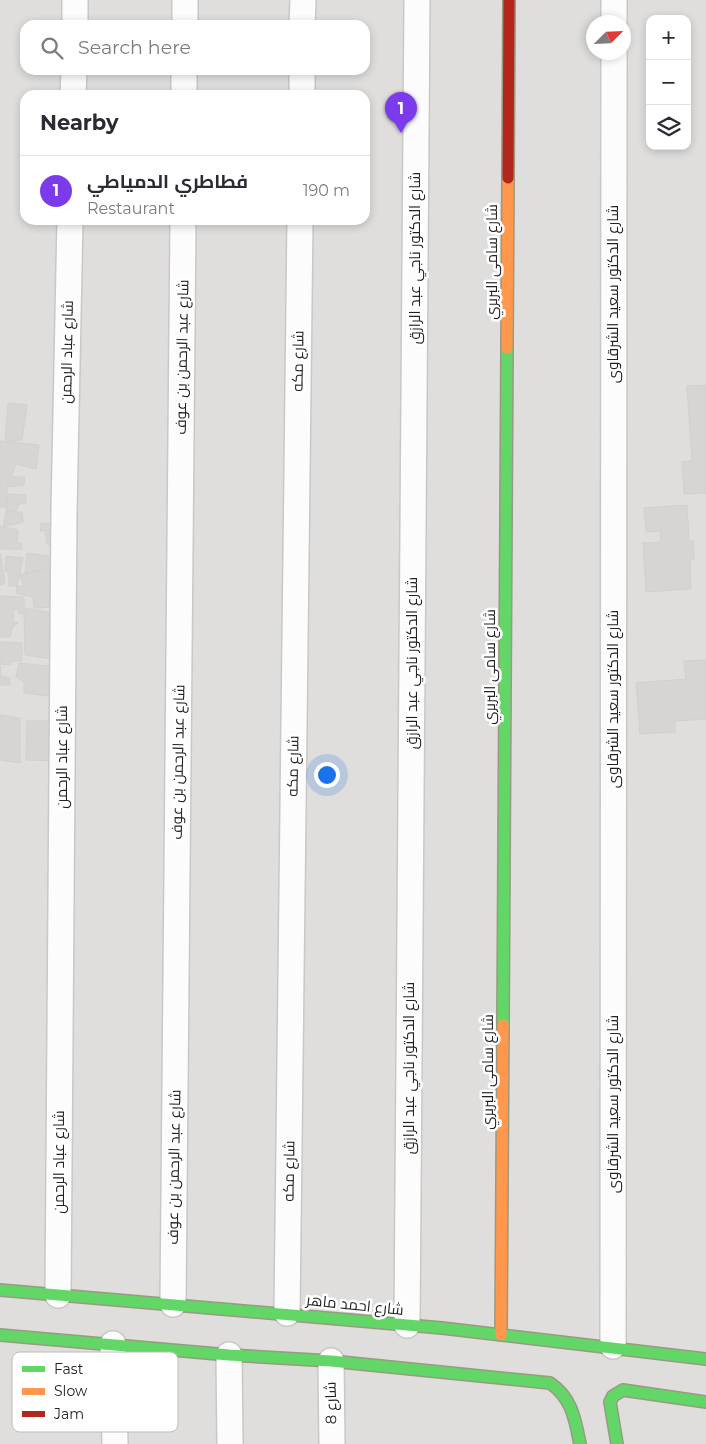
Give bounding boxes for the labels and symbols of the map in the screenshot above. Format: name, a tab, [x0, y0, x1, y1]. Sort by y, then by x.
north arrow	[586, 15, 631, 60]
pin: 1	[385, 92, 417, 133]
street label: شارع الدكتور ناجي عبد الرازق	[405, 172, 427, 344]
street label: شارع سامى البربري	[482, 204, 504, 320]
street label: شارع الدكتور سعيد الشرقاوى	[603, 205, 624, 383]
street label: شارع عبد الرحمن بن عوف	[171, 279, 194, 435]
street label: شارع عباد الرحمن	[56, 300, 79, 404]
street label: شارع مكه	[287, 330, 310, 392]
street label: شارع الدكتور ناجي عبد الرازق	[402, 577, 424, 749]
street label: شارع سامى البربري	[480, 609, 502, 725]
street label: شارع الدكتور سعيد الشرقاوى	[603, 610, 624, 788]
street label: شارع عبد الرحمن بن عوف	[167, 684, 190, 840]
street label: شارع عباد الرحمن	[52, 705, 73, 809]
street label: شارع مكه	[282, 735, 305, 797]
your location	[314, 762, 340, 788]
street label: شارع الدكتور ناجي عبد الرازق	[399, 982, 421, 1154]
street label: شارع سامى البربري	[478, 1014, 500, 1130]
street label: شارع الدكتور سعيد الشرقاوى	[603, 1015, 624, 1193]
street label: شارع عبد الرحمن بن عوف	[163, 1089, 186, 1245]
street label: شارع عباد الرحمن	[49, 1110, 70, 1214]
street label: شارع مكه	[278, 1140, 301, 1202]
street label: شارع احمد ماهر	[304, 1290, 405, 1321]
legend	[12, 1352, 178, 1432]
text: Fast	[54, 1360, 84, 1378]
text: Slow	[54, 1382, 88, 1400]
street label: شارع 8	[321, 1382, 342, 1424]
text: Jam	[53, 1405, 84, 1423]

